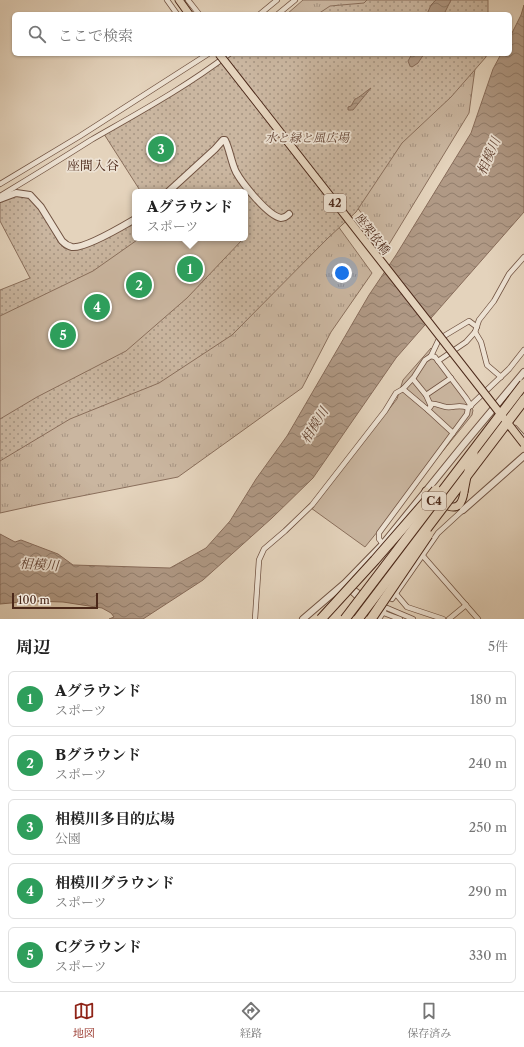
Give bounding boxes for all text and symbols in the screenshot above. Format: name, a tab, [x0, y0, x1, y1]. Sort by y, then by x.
search box	[12, 12, 512, 56]
icon: search	[26, 23, 48, 45]
text: ここで検索	[58, 26, 133, 45]
park label: 水と緑と風広場	[265, 130, 350, 145]
water label: 相模川	[473, 133, 504, 177]
pin: 3	[148, 134, 174, 164]
district label: 座間入谷	[67, 157, 119, 173]
popup	[132, 189, 248, 241]
road number: 42	[324, 194, 346, 212]
text: Aグラウンド	[147, 197, 233, 216]
street label: 座架依橋	[352, 210, 394, 258]
text: スポーツ	[147, 218, 198, 234]
pin: 1	[177, 254, 203, 284]
your location	[332, 263, 352, 283]
pin: 2	[126, 270, 152, 300]
pin: 4	[84, 292, 110, 322]
pin: 5	[50, 320, 76, 350]
water label: 相模川	[297, 403, 332, 446]
road number: C4	[422, 492, 446, 510]
water label: 相模川	[19, 555, 61, 573]
scale bar	[12, 591, 98, 610]
text: 100 m	[18, 593, 50, 607]
text: 周辺	[16, 637, 50, 657]
text: 5件	[488, 638, 508, 654]
text: Aグラウンド	[55, 681, 142, 700]
text: 1	[27, 691, 33, 707]
text: 180 m	[470, 691, 507, 707]
text: スポーツ	[55, 702, 106, 718]
text: Bグラウンド	[55, 745, 141, 764]
text: 2	[26, 755, 34, 771]
text: 240 m	[468, 755, 507, 771]
text: スポーツ	[55, 766, 106, 782]
text: 相模川多目的広場	[55, 809, 175, 828]
text: 3	[26, 819, 34, 835]
text: 250 m	[469, 819, 507, 835]
text: 公園	[55, 830, 81, 846]
text: 相模川グラウンド	[55, 873, 175, 892]
text: 4	[26, 883, 34, 899]
text: 290 m	[468, 883, 507, 899]
text: スポーツ	[55, 894, 106, 910]
text: Cグラウンド	[55, 937, 142, 956]
text: 5	[26, 947, 34, 963]
text: 330 m	[469, 947, 507, 963]
text: スポーツ	[55, 958, 106, 974]
tab: 地図	[73, 1000, 95, 1040]
tab: 経路	[240, 1000, 262, 1040]
tab: 保存済み	[407, 1000, 451, 1040]

